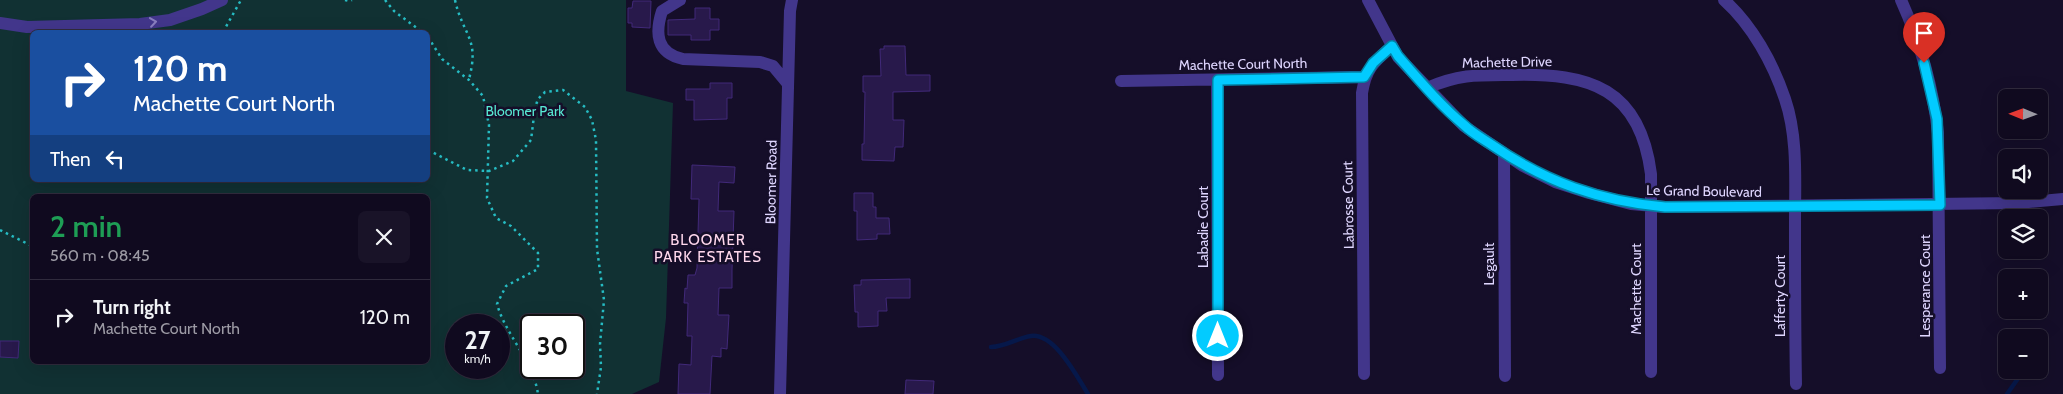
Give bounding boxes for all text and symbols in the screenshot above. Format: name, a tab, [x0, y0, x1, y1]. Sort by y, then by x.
pin	[1903, 12, 1945, 63]
one-way arrow	[149, 18, 157, 28]
icon: arrive	[1910, 19, 1938, 47]
text: 120 m	[133, 47, 227, 90]
icon: right	[50, 50, 115, 115]
street label: Machette Drive	[1462, 52, 1552, 72]
street label: Machette Court North	[1179, 54, 1307, 74]
north arrow	[1998, 89, 2048, 139]
map controls	[1998, 89, 2048, 379]
text: Machette Court North	[133, 90, 335, 117]
park label: Bloomer Park	[485, 102, 565, 120]
street label: Bloomer Road	[761, 140, 781, 224]
icon: left	[101, 145, 129, 173]
text: Then	[50, 148, 91, 171]
button: sound	[1998, 149, 2048, 199]
street label: Labrosse Court	[1338, 161, 1358, 249]
street label: Le Grand Boulevard	[1646, 181, 1762, 201]
street label: Labadie Court	[1194, 186, 1212, 268]
text: 2 min	[50, 208, 122, 245]
button: layers	[1998, 209, 2048, 259]
button: close	[358, 211, 410, 263]
district label: BLOOMER PARK ESTATES	[654, 231, 762, 266]
street label: Lesperance Court	[1916, 234, 1934, 337]
street label: Legault	[1480, 242, 1498, 286]
street label: Machette Court	[1627, 243, 1645, 335]
text: 560 m · 08:45	[50, 246, 150, 265]
street label: Lafferty Court	[1771, 255, 1789, 337]
button: +	[1998, 269, 2048, 319]
text: Turn right	[93, 296, 171, 319]
icon: right	[50, 303, 78, 331]
text: 120 m	[360, 306, 410, 329]
position arrow	[1191, 309, 1243, 361]
speed limit sign: 30	[520, 314, 585, 379]
text: Machette Court North	[93, 319, 240, 338]
text: 27	[465, 325, 490, 355]
button: −	[1998, 329, 2048, 379]
text: km/h	[464, 351, 491, 366]

